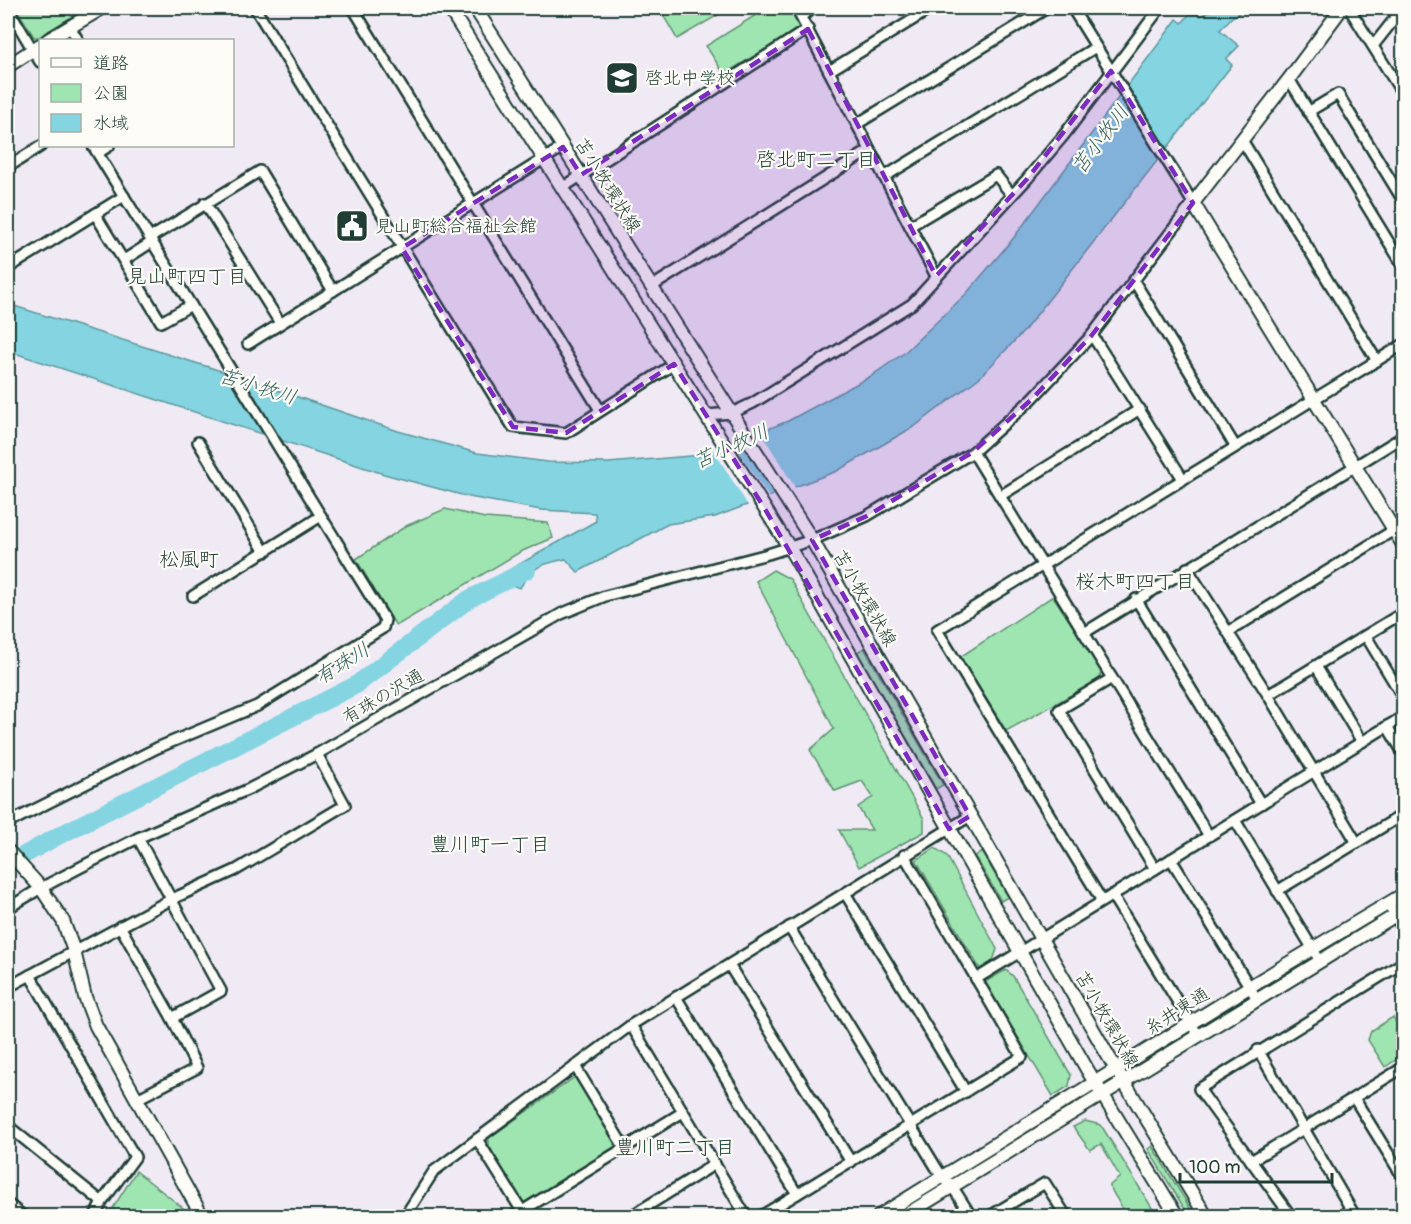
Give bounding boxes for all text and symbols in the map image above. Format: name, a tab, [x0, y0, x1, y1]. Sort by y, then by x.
legend	[39, 39, 234, 147]
text: 道路	[93, 52, 129, 75]
school or university icon: 啓北中学校	[604, 60, 640, 96]
place label: 啓北中学校	[645, 67, 735, 90]
text: 公園	[93, 82, 129, 105]
water label: 苫小牧川	[1066, 100, 1134, 179]
text: 水域	[93, 112, 129, 135]
street label: 苫小牧環状線	[569, 133, 646, 237]
district label: 啓北町二丁目	[756, 147, 876, 172]
public building icon: 見山町総合福祉会館	[334, 208, 370, 244]
place label: 見山町総合福祉会館	[375, 215, 537, 238]
district label: 見山町四丁目	[127, 264, 247, 289]
water label: 苫小牧川	[216, 363, 300, 410]
water label: 苫小牧川	[690, 419, 773, 474]
street label: 苫小牧環状線	[828, 546, 902, 651]
district label: 松風町	[159, 547, 219, 572]
district label: 桜木町四丁目	[1075, 569, 1195, 594]
water label: 有珠川	[310, 637, 374, 690]
street label: 有珠の沢通	[339, 664, 428, 729]
district label: 豊川町一丁目	[430, 832, 550, 857]
street label: 苫小牧環状線	[1070, 967, 1144, 1072]
street label: 糸井東通	[1141, 983, 1214, 1040]
district label: 豊川町二丁目	[615, 1135, 735, 1160]
scale bar	[1180, 1146, 1332, 1184]
text: 100 m	[1189, 1156, 1241, 1179]

